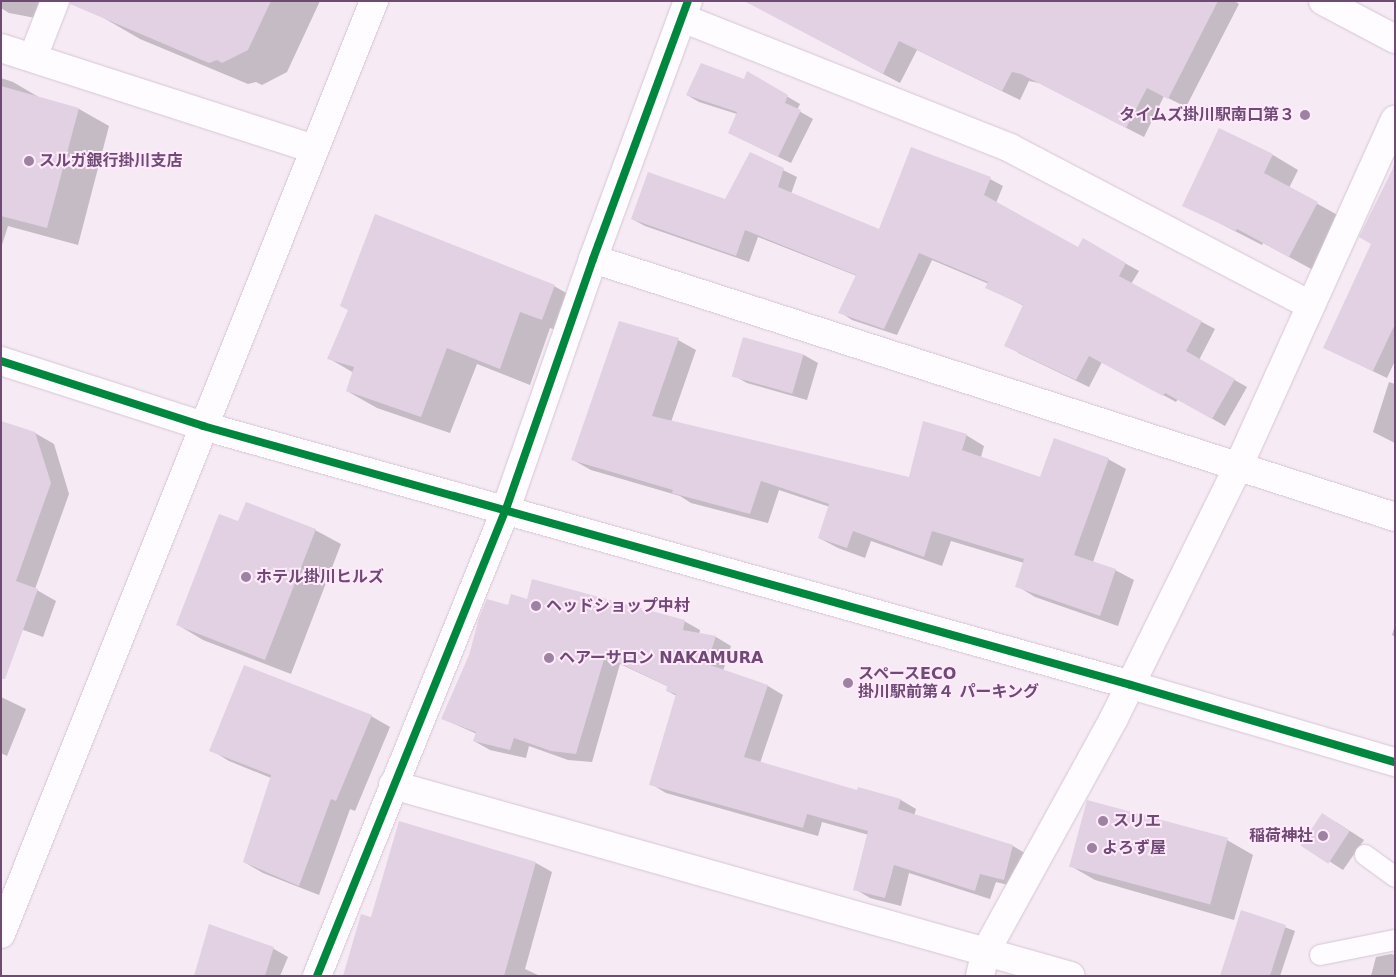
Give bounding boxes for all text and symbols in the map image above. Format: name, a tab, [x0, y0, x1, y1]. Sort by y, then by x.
place label: タイムズ掛川駅南口第３	[1119, 105, 1295, 125]
marker: タイムズ掛川駅南口第３	[1299, 109, 1311, 121]
place label: スルガ銀行掛川支店	[39, 151, 183, 171]
marker: スルガ銀行掛川支店	[23, 155, 35, 167]
place label: ホテル掛川ヒルズ	[256, 567, 384, 587]
marker: ホテル掛川ヒルズ	[240, 571, 252, 583]
place label: ヘッドショップ中村	[546, 596, 690, 616]
marker: ヘッドショップ中村	[530, 600, 542, 612]
place label: ヘアーサロン NAKAMURA	[559, 648, 764, 668]
marker: ヘアーサロン NAKAMURA	[543, 652, 555, 664]
place label: スペースECO 掛川駅前第４ パーキング	[858, 664, 1040, 702]
marker: スペースECO 掛川駅前第４ パーキング	[842, 677, 854, 689]
place label: スリエ	[1113, 811, 1161, 831]
marker: スリエ	[1097, 815, 1109, 827]
place label: 稲荷神社	[1249, 826, 1313, 846]
marker: 稲荷神社	[1317, 830, 1329, 842]
place label: よろず屋	[1102, 838, 1166, 858]
marker: よろず屋	[1086, 842, 1098, 854]

